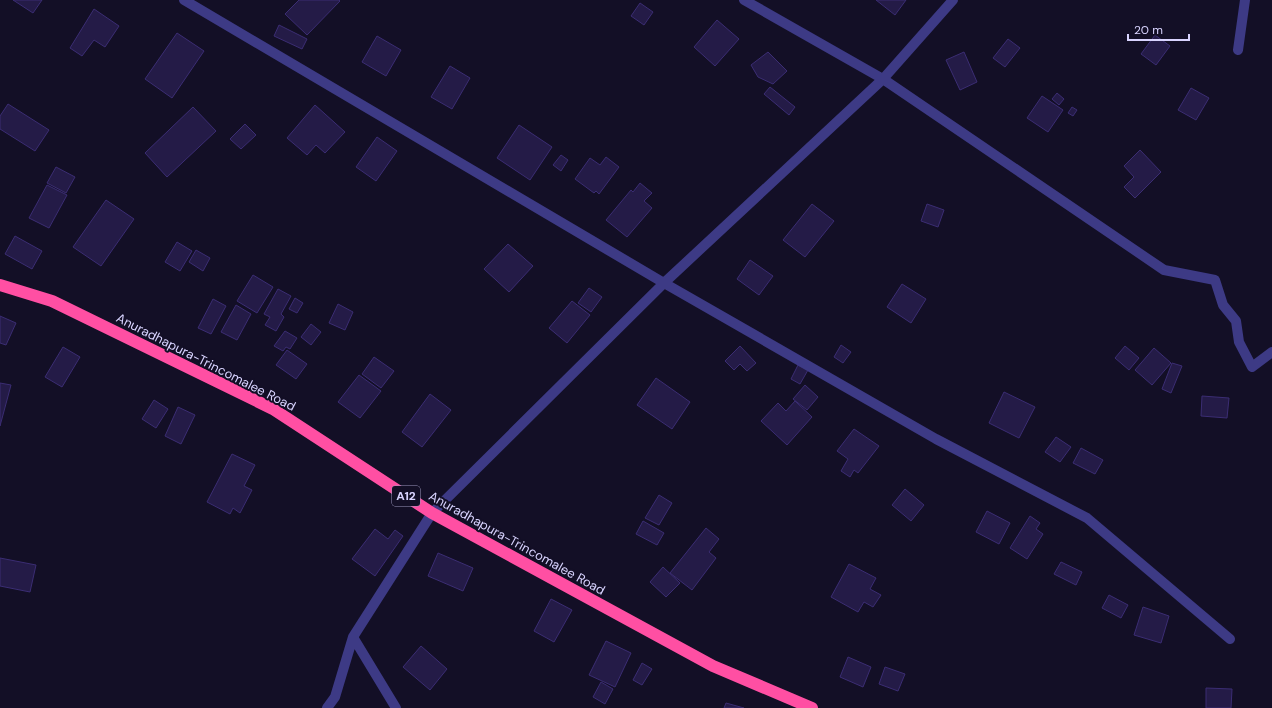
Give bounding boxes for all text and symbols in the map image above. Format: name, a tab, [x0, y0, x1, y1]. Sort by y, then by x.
scale bar	[1128, 16, 1189, 42]
text: 20 m	[1134, 22, 1163, 38]
street label: Anuradhapura-Trincomalee Road	[113, 309, 299, 415]
road number: A12	[392, 486, 420, 506]
street label: Anuradhapura-Trincomalee Road	[426, 487, 608, 599]

